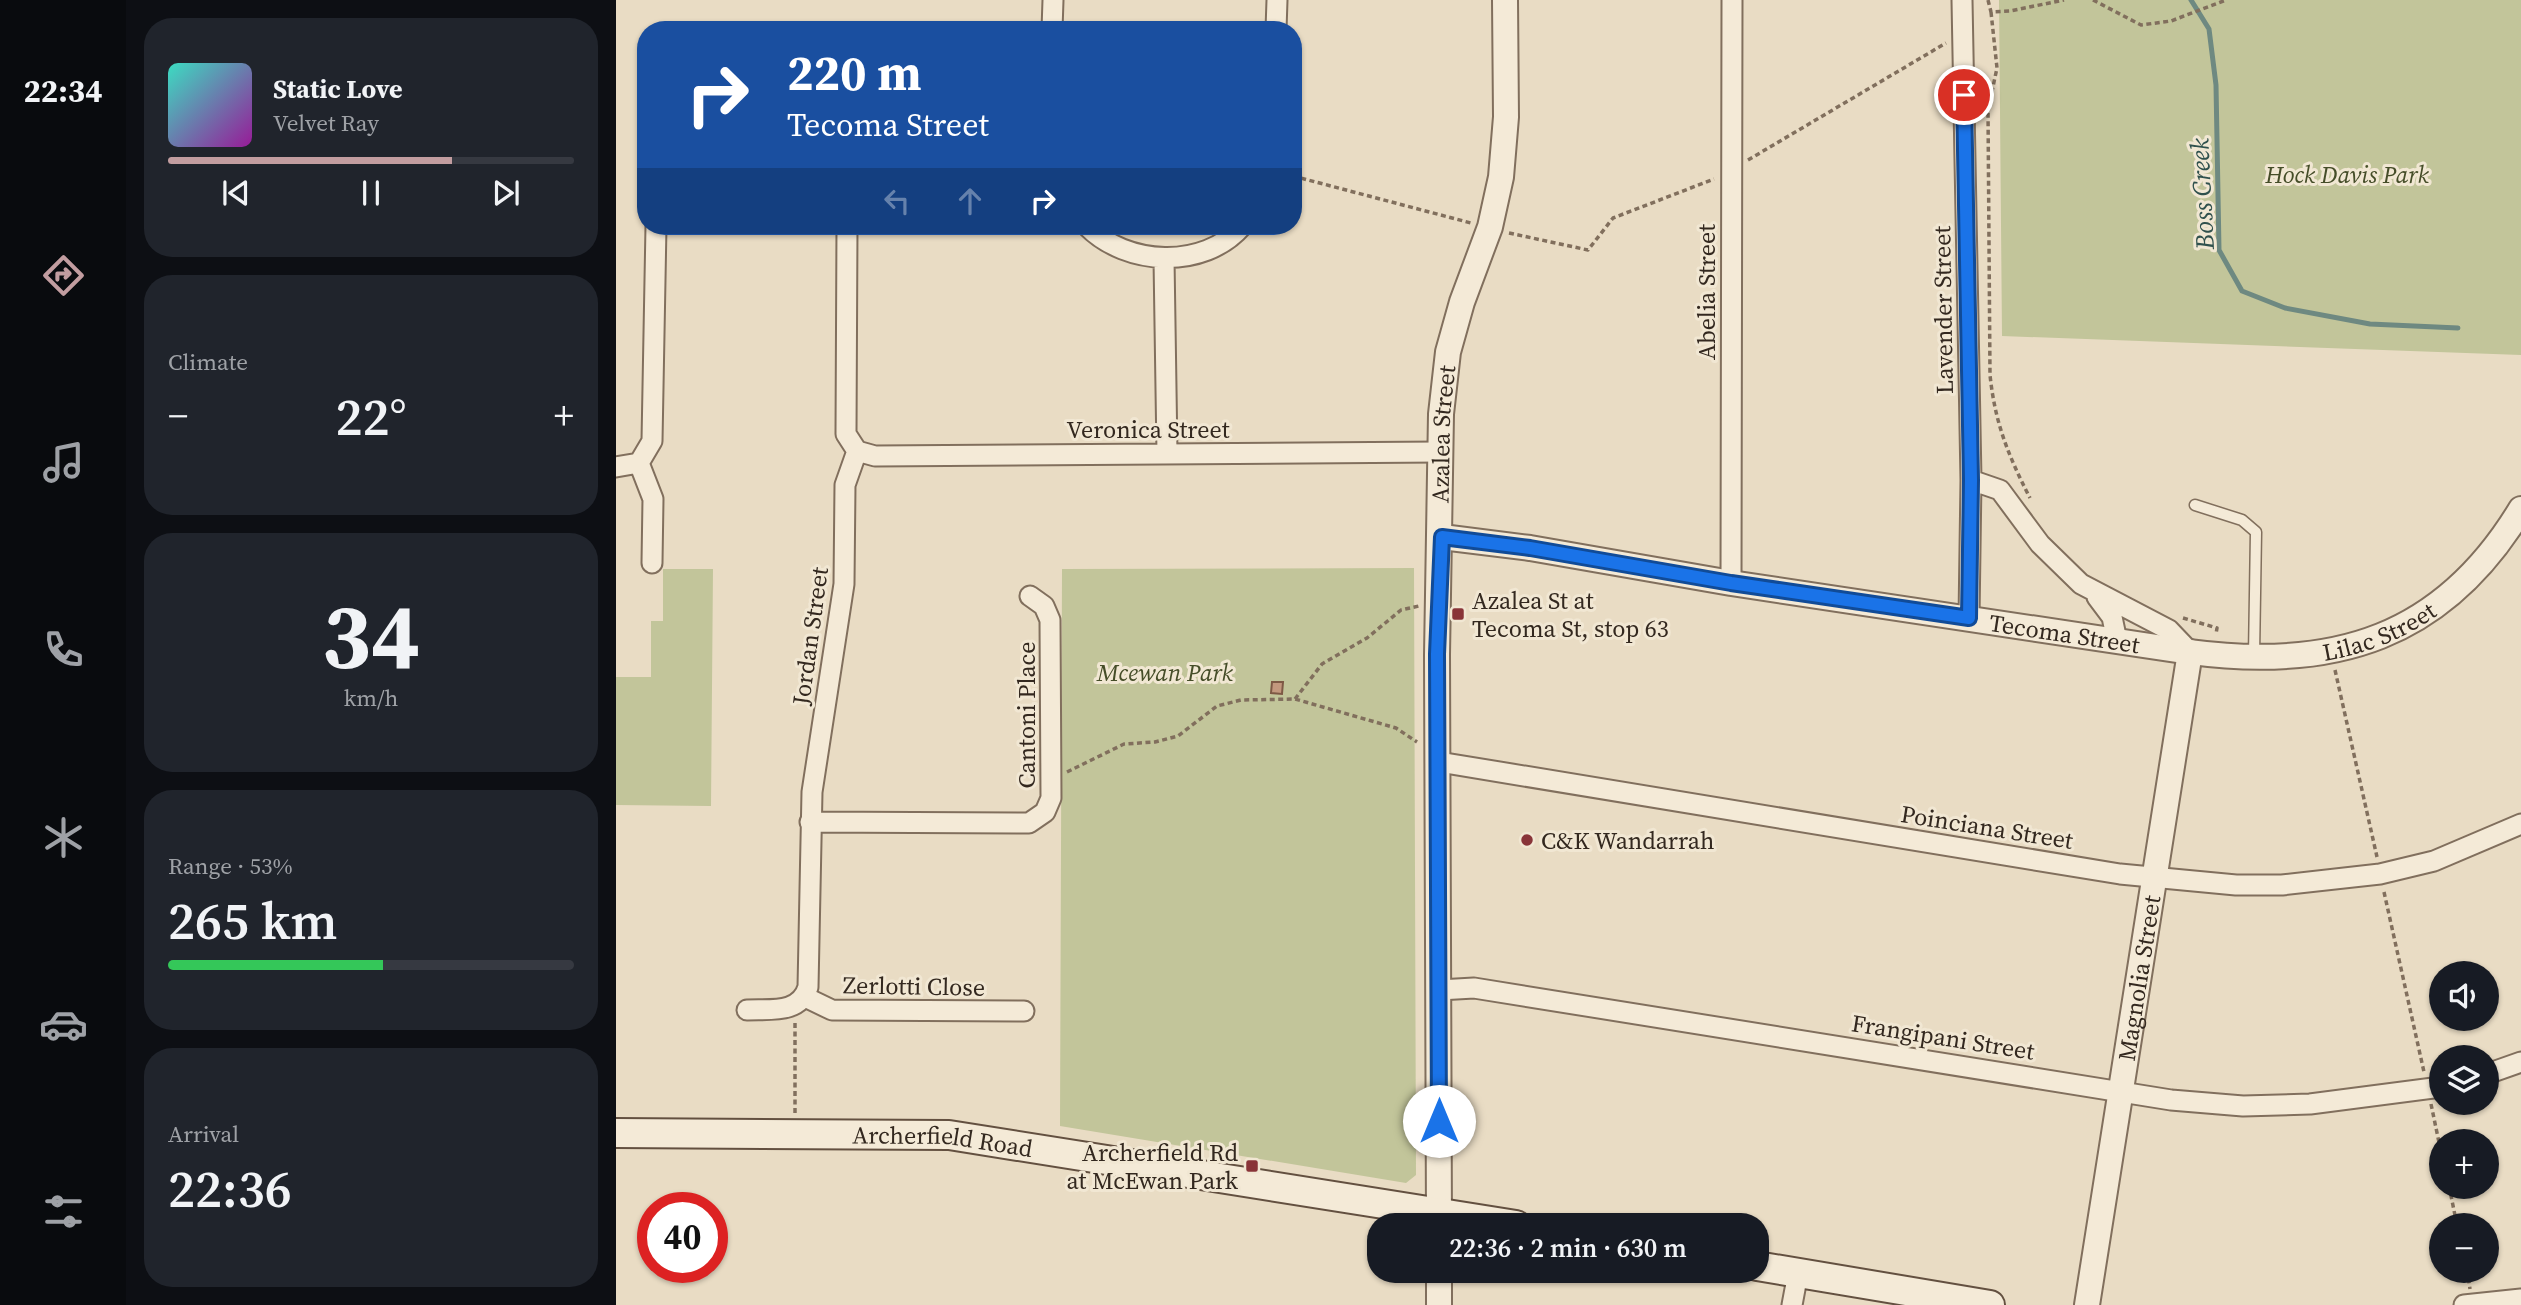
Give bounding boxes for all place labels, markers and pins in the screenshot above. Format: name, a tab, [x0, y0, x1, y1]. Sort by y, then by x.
pin	[1934, 65, 1994, 125]
place label: Azalea St at Tecoma St, stop 63	[1472, 584, 1669, 645]
marker: Azalea St at Tecoma St, stop 63	[1450, 606, 1466, 622]
place label: C&K Wandarrah	[1541, 824, 1715, 857]
marker: C&K Wandarrah	[1519, 832, 1535, 848]
place label: Archerfield Rd at McEwan Park	[1066, 1136, 1239, 1197]
marker: Archerfield Rd at McEwan Park	[1244, 1158, 1260, 1174]

